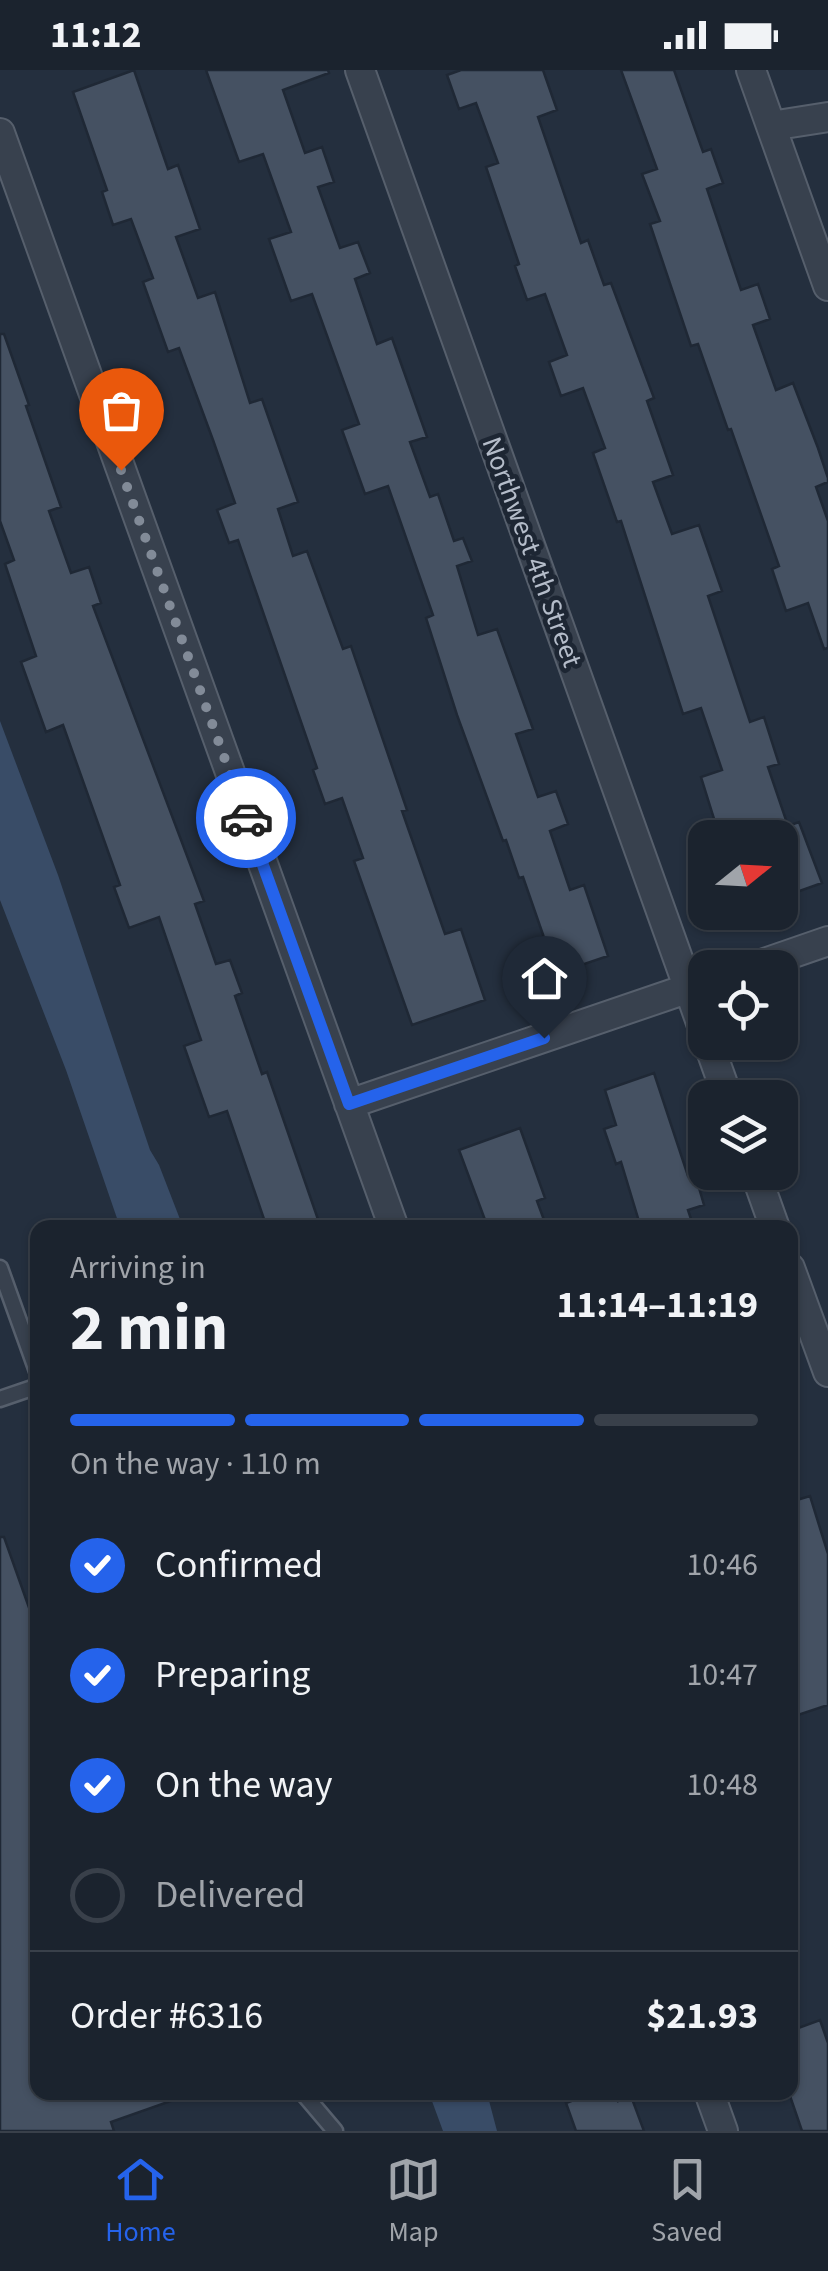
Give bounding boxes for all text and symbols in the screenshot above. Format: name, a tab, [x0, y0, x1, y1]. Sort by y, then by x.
text: 11:12	[50, 8, 142, 62]
pin	[79, 368, 164, 471]
icon: bag	[94, 383, 149, 438]
street label: Northwest 4th Street	[472, 431, 592, 673]
courier	[196, 768, 296, 868]
icon: car	[219, 791, 274, 846]
north arrow	[688, 820, 798, 930]
map controls	[688, 820, 798, 1190]
pin	[502, 936, 587, 1039]
button: locate	[688, 950, 798, 1060]
icon: home	[517, 951, 572, 1006]
button: layers	[688, 1080, 798, 1190]
text: Arriving in	[70, 1245, 206, 1291]
text: 11:14–11:19	[556, 1278, 758, 1332]
text: 2 min	[70, 1282, 228, 1375]
text: On the way · 110 m	[70, 1441, 321, 1487]
icon: check	[70, 1538, 125, 1593]
text: Confirmed	[155, 1538, 323, 1592]
text: 10:46	[686, 1542, 758, 1588]
icon: check	[70, 1648, 125, 1703]
text: Preparing	[155, 1648, 310, 1702]
text: 10:47	[686, 1652, 758, 1698]
icon: check	[70, 1758, 125, 1813]
text: On the way	[155, 1758, 332, 1812]
text: 10:48	[686, 1762, 758, 1808]
text: Delivered	[155, 1868, 305, 1922]
text: Order #6316	[70, 1989, 263, 2043]
text: $21.93	[646, 1989, 758, 2043]
tab: Home	[105, 2152, 176, 2252]
tab: Map	[386, 2152, 441, 2252]
tab: Saved	[651, 2152, 723, 2252]

